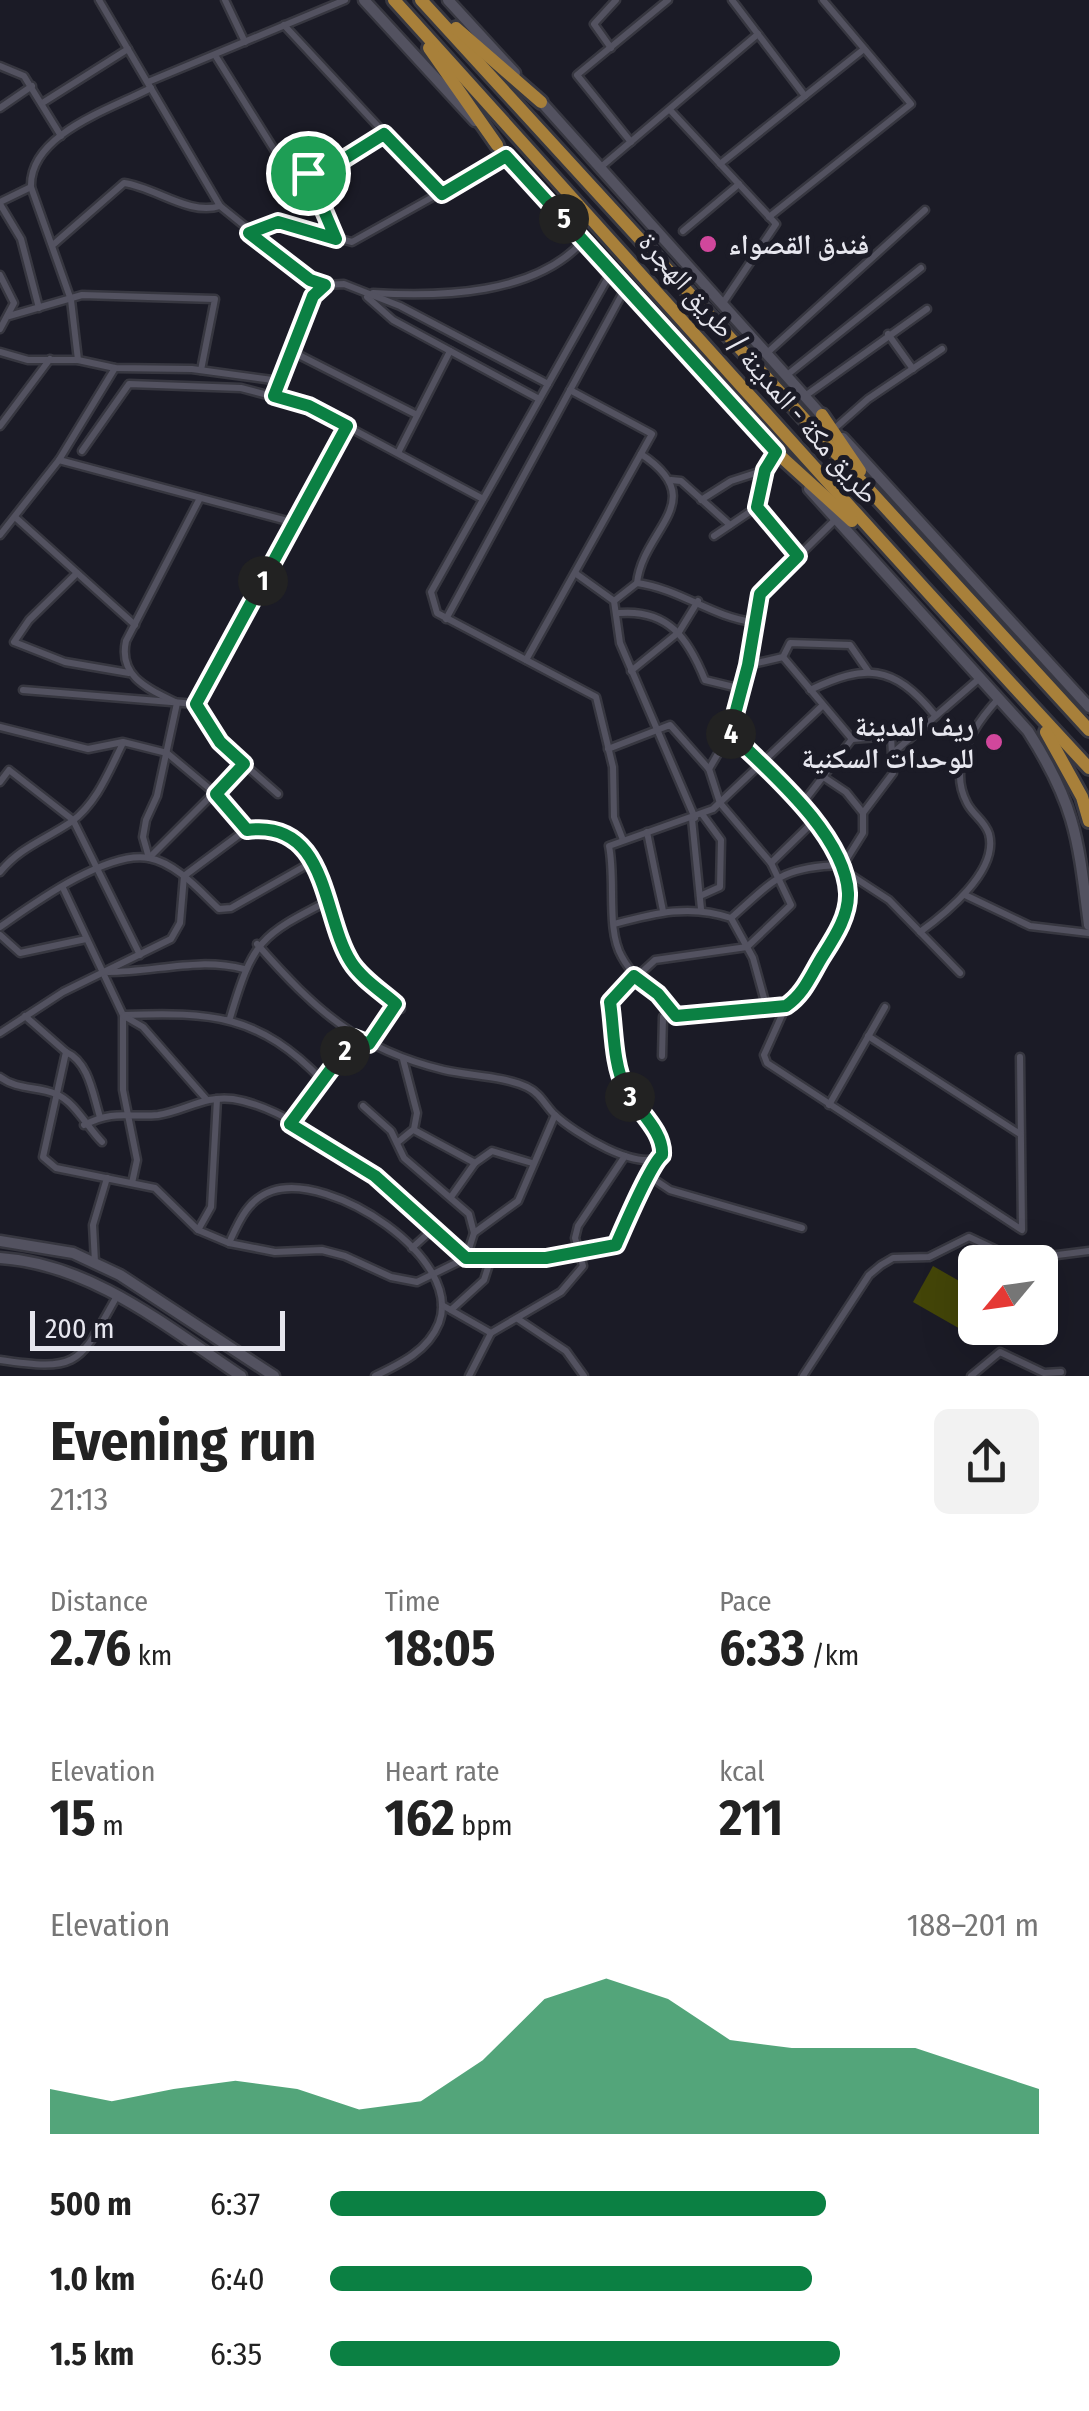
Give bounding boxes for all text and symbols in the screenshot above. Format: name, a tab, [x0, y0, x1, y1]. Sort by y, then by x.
pin	[266, 131, 351, 216]
icon: arrive	[281, 146, 336, 201]
pin: 5	[539, 194, 589, 244]
text: 5	[557, 202, 571, 235]
street label: طريق مكة - المدينة / طريق الهجرة	[631, 226, 885, 511]
place label: فندق القصواء	[728, 228, 869, 261]
marker: فندق القصواء	[697, 233, 719, 255]
pin: 1	[238, 556, 288, 606]
text: 1	[257, 564, 269, 597]
pin: 4	[706, 709, 756, 759]
place label: ريف المدينة للوحدات السكنية	[801, 710, 974, 775]
text: 4	[724, 717, 738, 750]
marker: ريف المدينة للوحدات السكنية	[983, 731, 1005, 753]
pin: 2	[320, 1026, 370, 1076]
text: 2	[339, 1034, 351, 1067]
pin: 3	[605, 1072, 655, 1122]
text: 3	[623, 1080, 637, 1113]
north arrow	[958, 1245, 1058, 1345]
map controls	[958, 1245, 1058, 1345]
scale bar	[30, 1306, 285, 1350]
text: 200 m	[45, 1312, 115, 1345]
text: Evening run	[50, 1409, 316, 1475]
button: share	[934, 1409, 1039, 1514]
text: 21:13	[50, 1480, 108, 1518]
text: Distance	[50, 1585, 148, 1618]
text: Time	[385, 1585, 440, 1618]
text: Pace	[719, 1585, 772, 1618]
text: 2.76	[50, 1618, 131, 1678]
text: 18:05	[385, 1618, 496, 1678]
text: 6:33	[719, 1618, 805, 1678]
text: km	[131, 1639, 172, 1672]
text: /km	[805, 1639, 859, 1672]
text: Elevation	[50, 1755, 155, 1788]
text: Heart rate	[385, 1755, 500, 1788]
text: kcal	[719, 1755, 765, 1788]
text: 15	[50, 1788, 96, 1848]
text: 162	[385, 1788, 455, 1848]
text: 211	[719, 1788, 783, 1848]
text: m	[96, 1809, 124, 1842]
text: bpm	[455, 1809, 513, 1842]
text: Elevation	[50, 1906, 170, 1944]
text: 188–201 m	[907, 1906, 1039, 1944]
text: 500 m	[50, 2185, 132, 2223]
text: 6:37	[210, 2185, 260, 2223]
text: 1.0 km	[50, 2260, 135, 2298]
text: 6:40	[210, 2260, 265, 2298]
text: 1.5 km	[50, 2335, 134, 2373]
text: 6:35	[210, 2335, 262, 2373]

